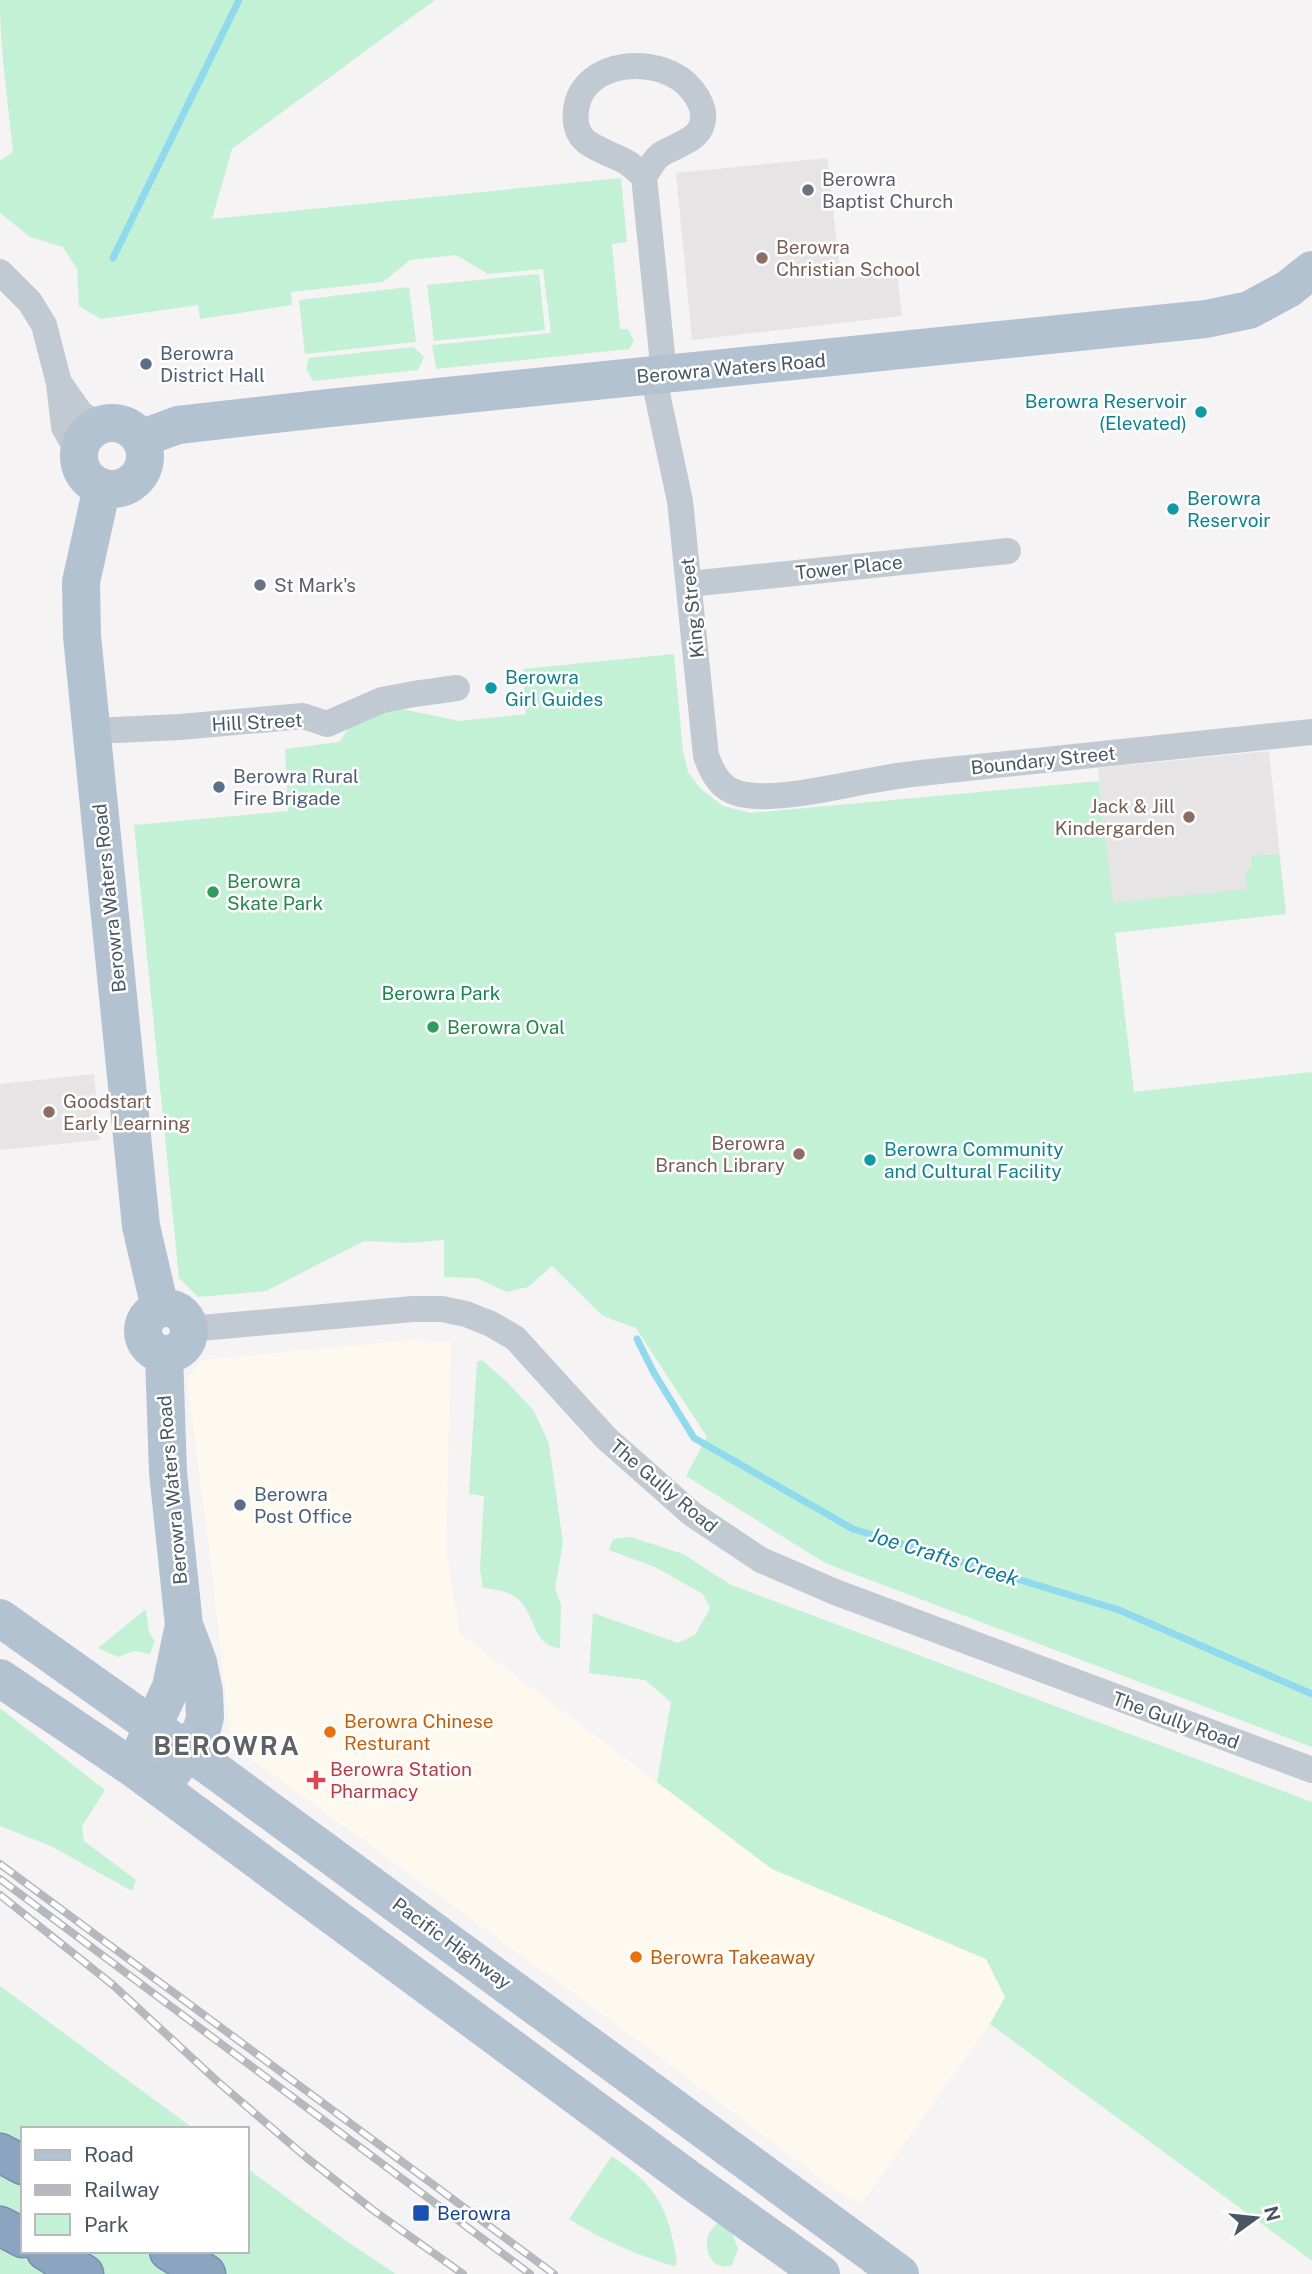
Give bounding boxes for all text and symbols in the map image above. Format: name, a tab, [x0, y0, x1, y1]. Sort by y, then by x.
place label: Berowra Baptist Church	[822, 168, 953, 212]
marker: Berowra Baptist Church	[800, 182, 816, 198]
place label: Berowra Christian School	[776, 236, 921, 280]
marker: Berowra Christian School	[754, 250, 770, 266]
place label: Berowra District Hall	[160, 342, 265, 386]
street label: Berowra Waters Road	[635, 349, 827, 387]
marker: Berowra District Hall	[138, 356, 154, 372]
place label: Berowra Reservoir (Elevated)	[1025, 390, 1187, 434]
marker: Berowra Reservoir (Elevated)	[1193, 404, 1209, 420]
place label: Berowra Reservoir	[1187, 487, 1271, 531]
marker: Berowra Reservoir	[1165, 501, 1181, 517]
street label: Tower Place	[794, 550, 904, 584]
street label: King Street	[676, 557, 708, 659]
place label: St Mark's	[274, 574, 356, 596]
marker: St Mark's	[252, 577, 268, 593]
place label: Berowra Girl Guides	[505, 666, 603, 710]
marker: Berowra Girl Guides	[483, 680, 499, 696]
street label: Hill Street	[211, 709, 303, 735]
street label: Boundary Street	[970, 741, 1116, 779]
place label: Berowra Rural Fire Brigade	[233, 765, 359, 809]
marker: Berowra Rural Fire Brigade	[211, 779, 227, 795]
place label: Jack & Jill Kindergarden	[1055, 795, 1175, 839]
street label: Berowra Waters Road	[88, 802, 130, 994]
marker: Jack & Jill Kindergarden	[1181, 809, 1197, 825]
place label: Berowra Skate Park	[227, 870, 323, 914]
marker: Berowra Skate Park	[205, 884, 221, 900]
park label: Berowra Park	[381, 982, 501, 1004]
place label: Berowra Oval	[447, 1016, 565, 1038]
marker: Berowra Oval	[425, 1019, 441, 1035]
place label: Goodstart Early Learning	[63, 1090, 191, 1134]
marker: Goodstart Early Learning	[41, 1104, 57, 1120]
place label: Berowra Branch Library	[655, 1132, 785, 1176]
place label: Berowra Community and Cultural Facility	[884, 1138, 1064, 1182]
marker: Berowra Branch Library	[791, 1146, 807, 1162]
marker: Berowra Community and Cultural Facility	[862, 1152, 878, 1168]
street label: Berowra Waters Road	[153, 1394, 191, 1586]
street label: The Gully Road	[606, 1435, 722, 1537]
place label: Berowra Post Office	[254, 1483, 352, 1527]
marker: Berowra Post Office	[232, 1497, 248, 1513]
water label: Joe Crafts Creek	[867, 1522, 1022, 1591]
street label: The Gully Road	[1110, 1687, 1242, 1753]
place label: Berowra Chinese Resturant	[344, 1710, 493, 1754]
marker: Berowra Chinese Resturant	[322, 1724, 338, 1740]
district label: BEROWRA	[153, 1730, 301, 1761]
place label: Berowra Station Pharmacy	[330, 1758, 472, 1802]
marker: Berowra Station Pharmacy	[308, 1772, 324, 1788]
street label: Pacific Highway	[388, 1893, 516, 1993]
place label: Berowra Takeaway	[650, 1946, 815, 1968]
marker: Berowra Takeaway	[628, 1949, 644, 1965]
legend	[21, 2127, 248, 2253]
text: Road	[84, 2142, 134, 2167]
text: Railway	[84, 2177, 160, 2202]
north arrow	[1221, 2183, 1291, 2253]
place label: Berowra	[437, 2202, 511, 2224]
marker: Berowra	[411, 2203, 431, 2223]
text: N	[1260, 2204, 1285, 2224]
text: Park	[84, 2212, 129, 2237]

